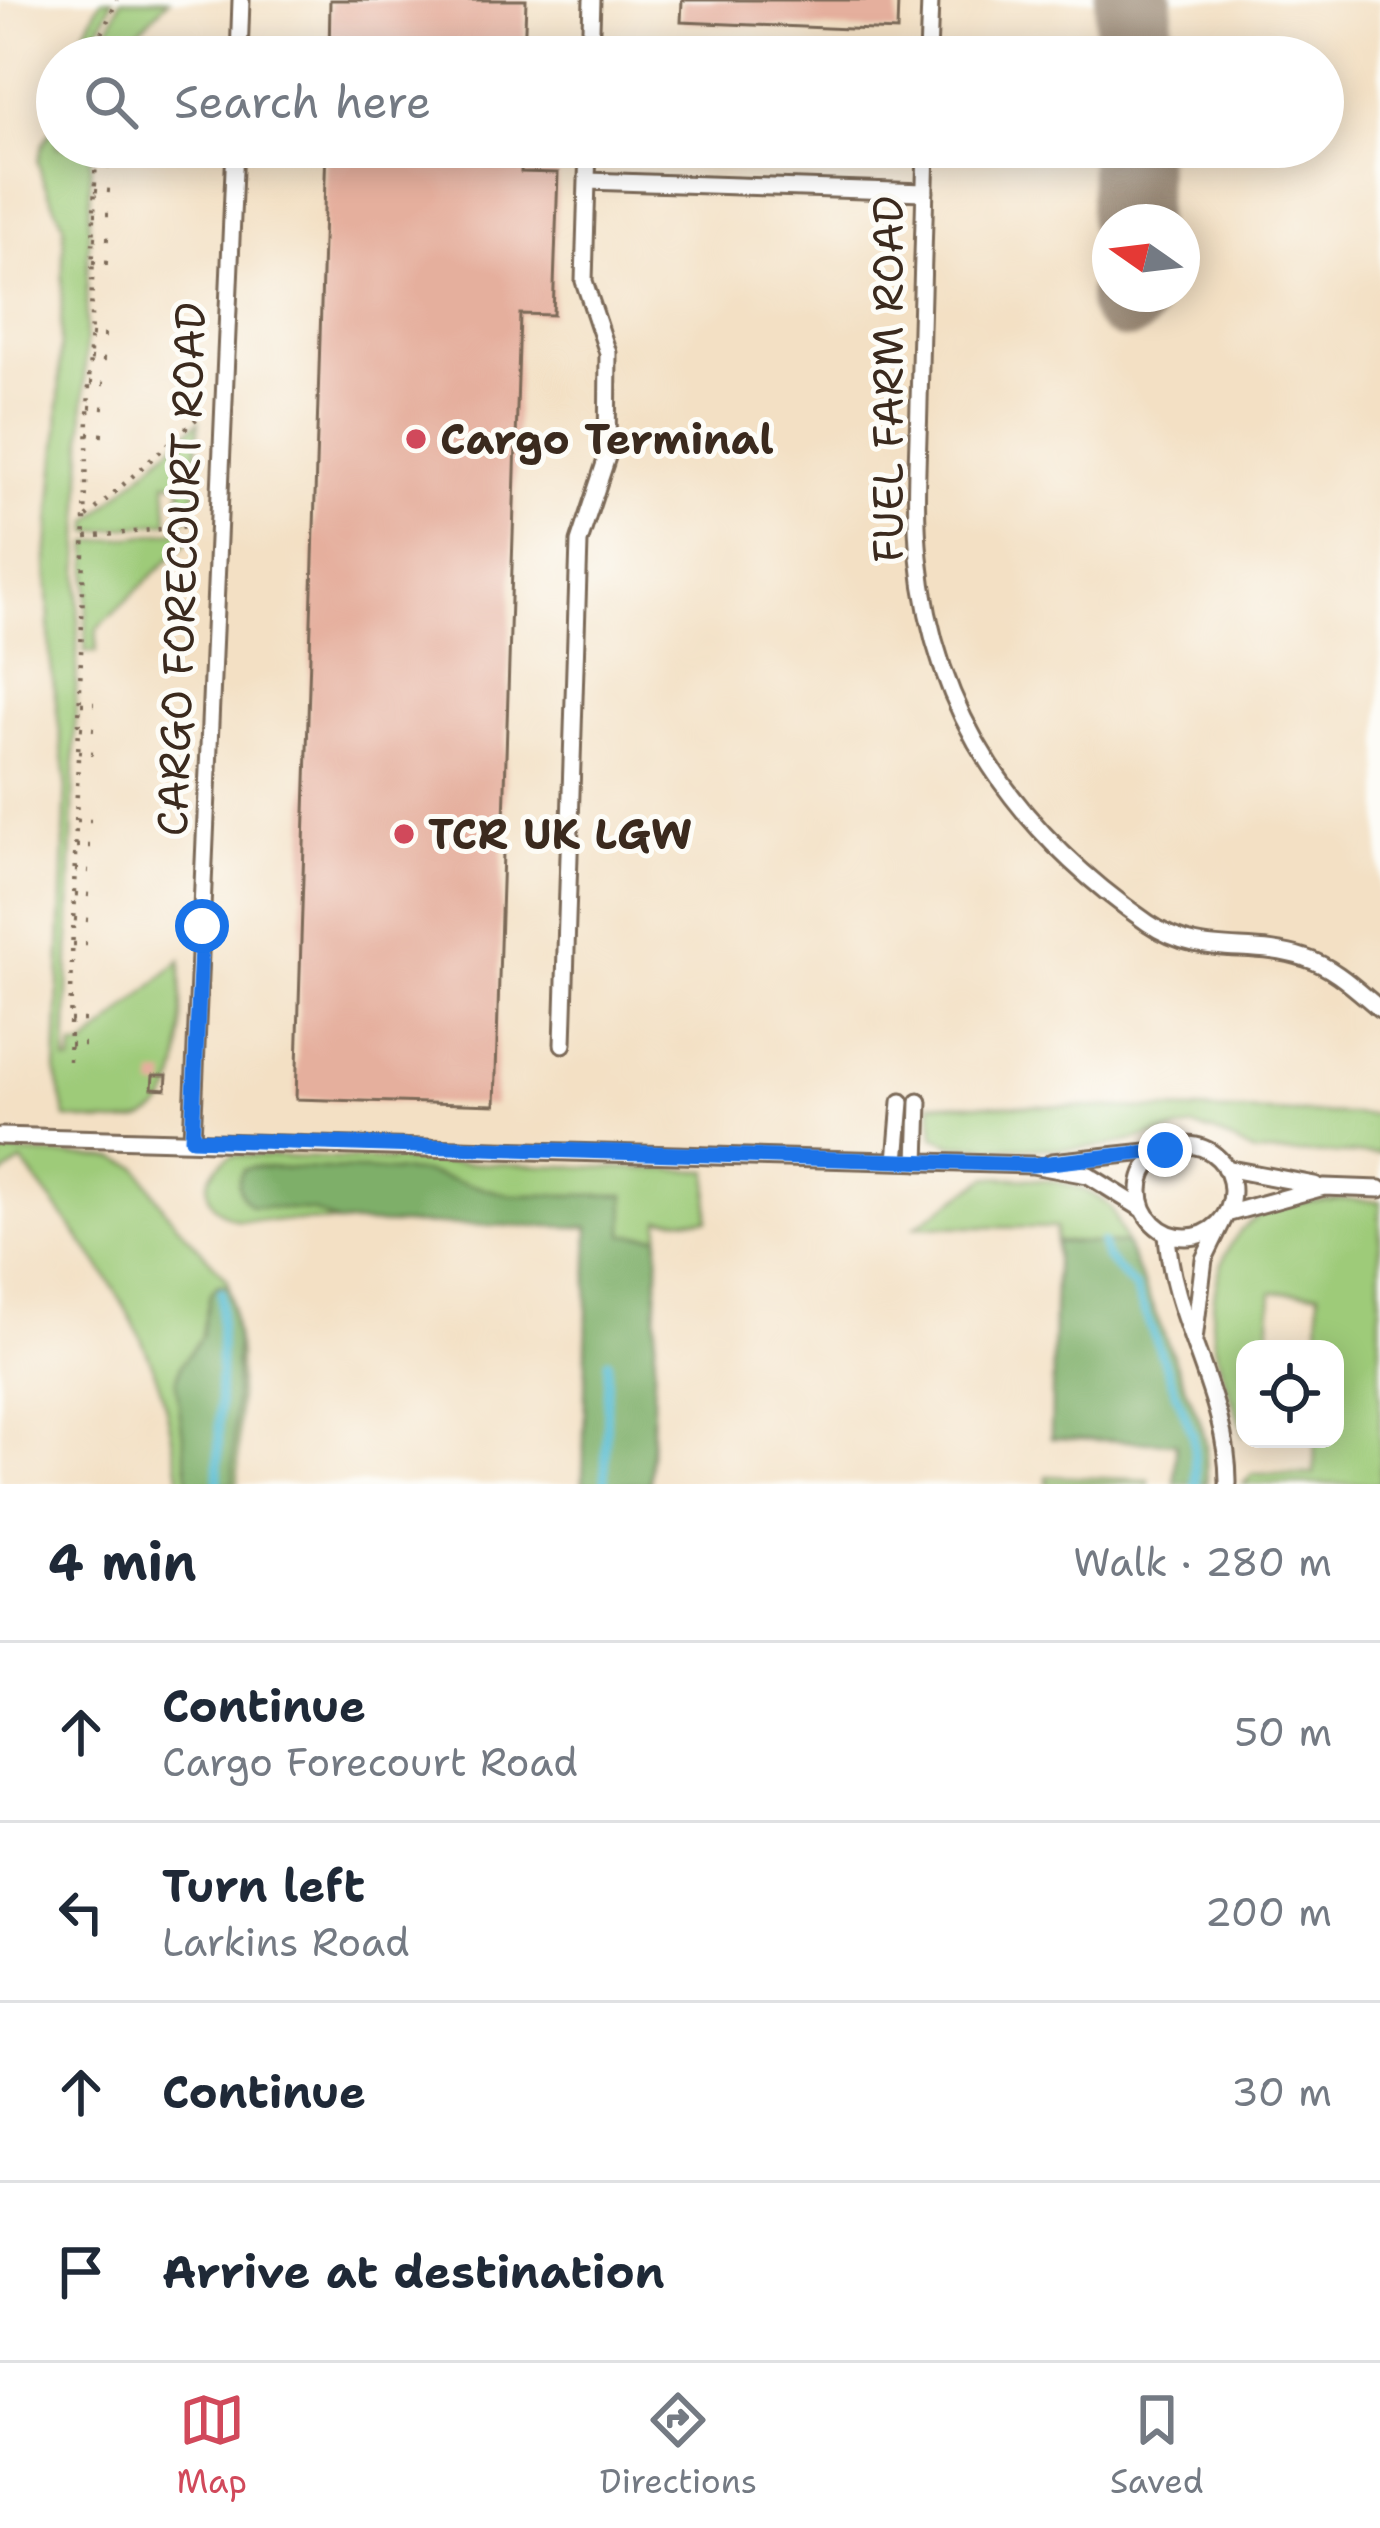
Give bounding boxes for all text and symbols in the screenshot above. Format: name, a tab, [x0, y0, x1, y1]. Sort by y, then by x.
search box	[36, 36, 1344, 168]
icon: search	[78, 69, 144, 135]
text: Search here	[174, 72, 431, 132]
street label: FUEL FARM ROAD	[860, 196, 916, 562]
north arrow	[1092, 204, 1200, 312]
street label: CARGO FORECOURT ROAD	[144, 301, 218, 837]
place label: Cargo Terminal	[440, 411, 774, 467]
marker: Cargo Terminal	[403, 426, 429, 452]
place label: TCR UK LGW	[428, 806, 692, 862]
marker: TCR UK LGW	[391, 821, 417, 847]
route start	[175, 899, 229, 953]
route end	[1138, 1123, 1192, 1177]
map controls	[1236, 1340, 1344, 1448]
button: locate	[1236, 1340, 1344, 1448]
text: 4 min	[48, 1528, 197, 1596]
text: Walk · 280 m	[1073, 1536, 1332, 1588]
text: Continue	[162, 1676, 366, 1736]
icon: ahead	[48, 1699, 114, 1765]
text: 50 m	[1234, 1706, 1332, 1758]
text: Cargo Forecourt Road	[162, 1736, 578, 1788]
text: Turn left	[162, 1856, 365, 1916]
icon: left	[48, 1879, 114, 1945]
text: 200 m	[1205, 1886, 1332, 1938]
text: Larkins Road	[162, 1916, 410, 1968]
icon: ahead	[48, 2059, 114, 2125]
text: Continue	[162, 2062, 366, 2122]
text: 30 m	[1231, 2066, 1332, 2118]
icon: arrive	[48, 2239, 114, 2305]
text: Arrive at destination	[162, 2242, 665, 2302]
tab: Map	[176, 2387, 247, 2504]
tab: Directions	[600, 2387, 757, 2504]
tab: Saved	[1110, 2387, 1204, 2504]

